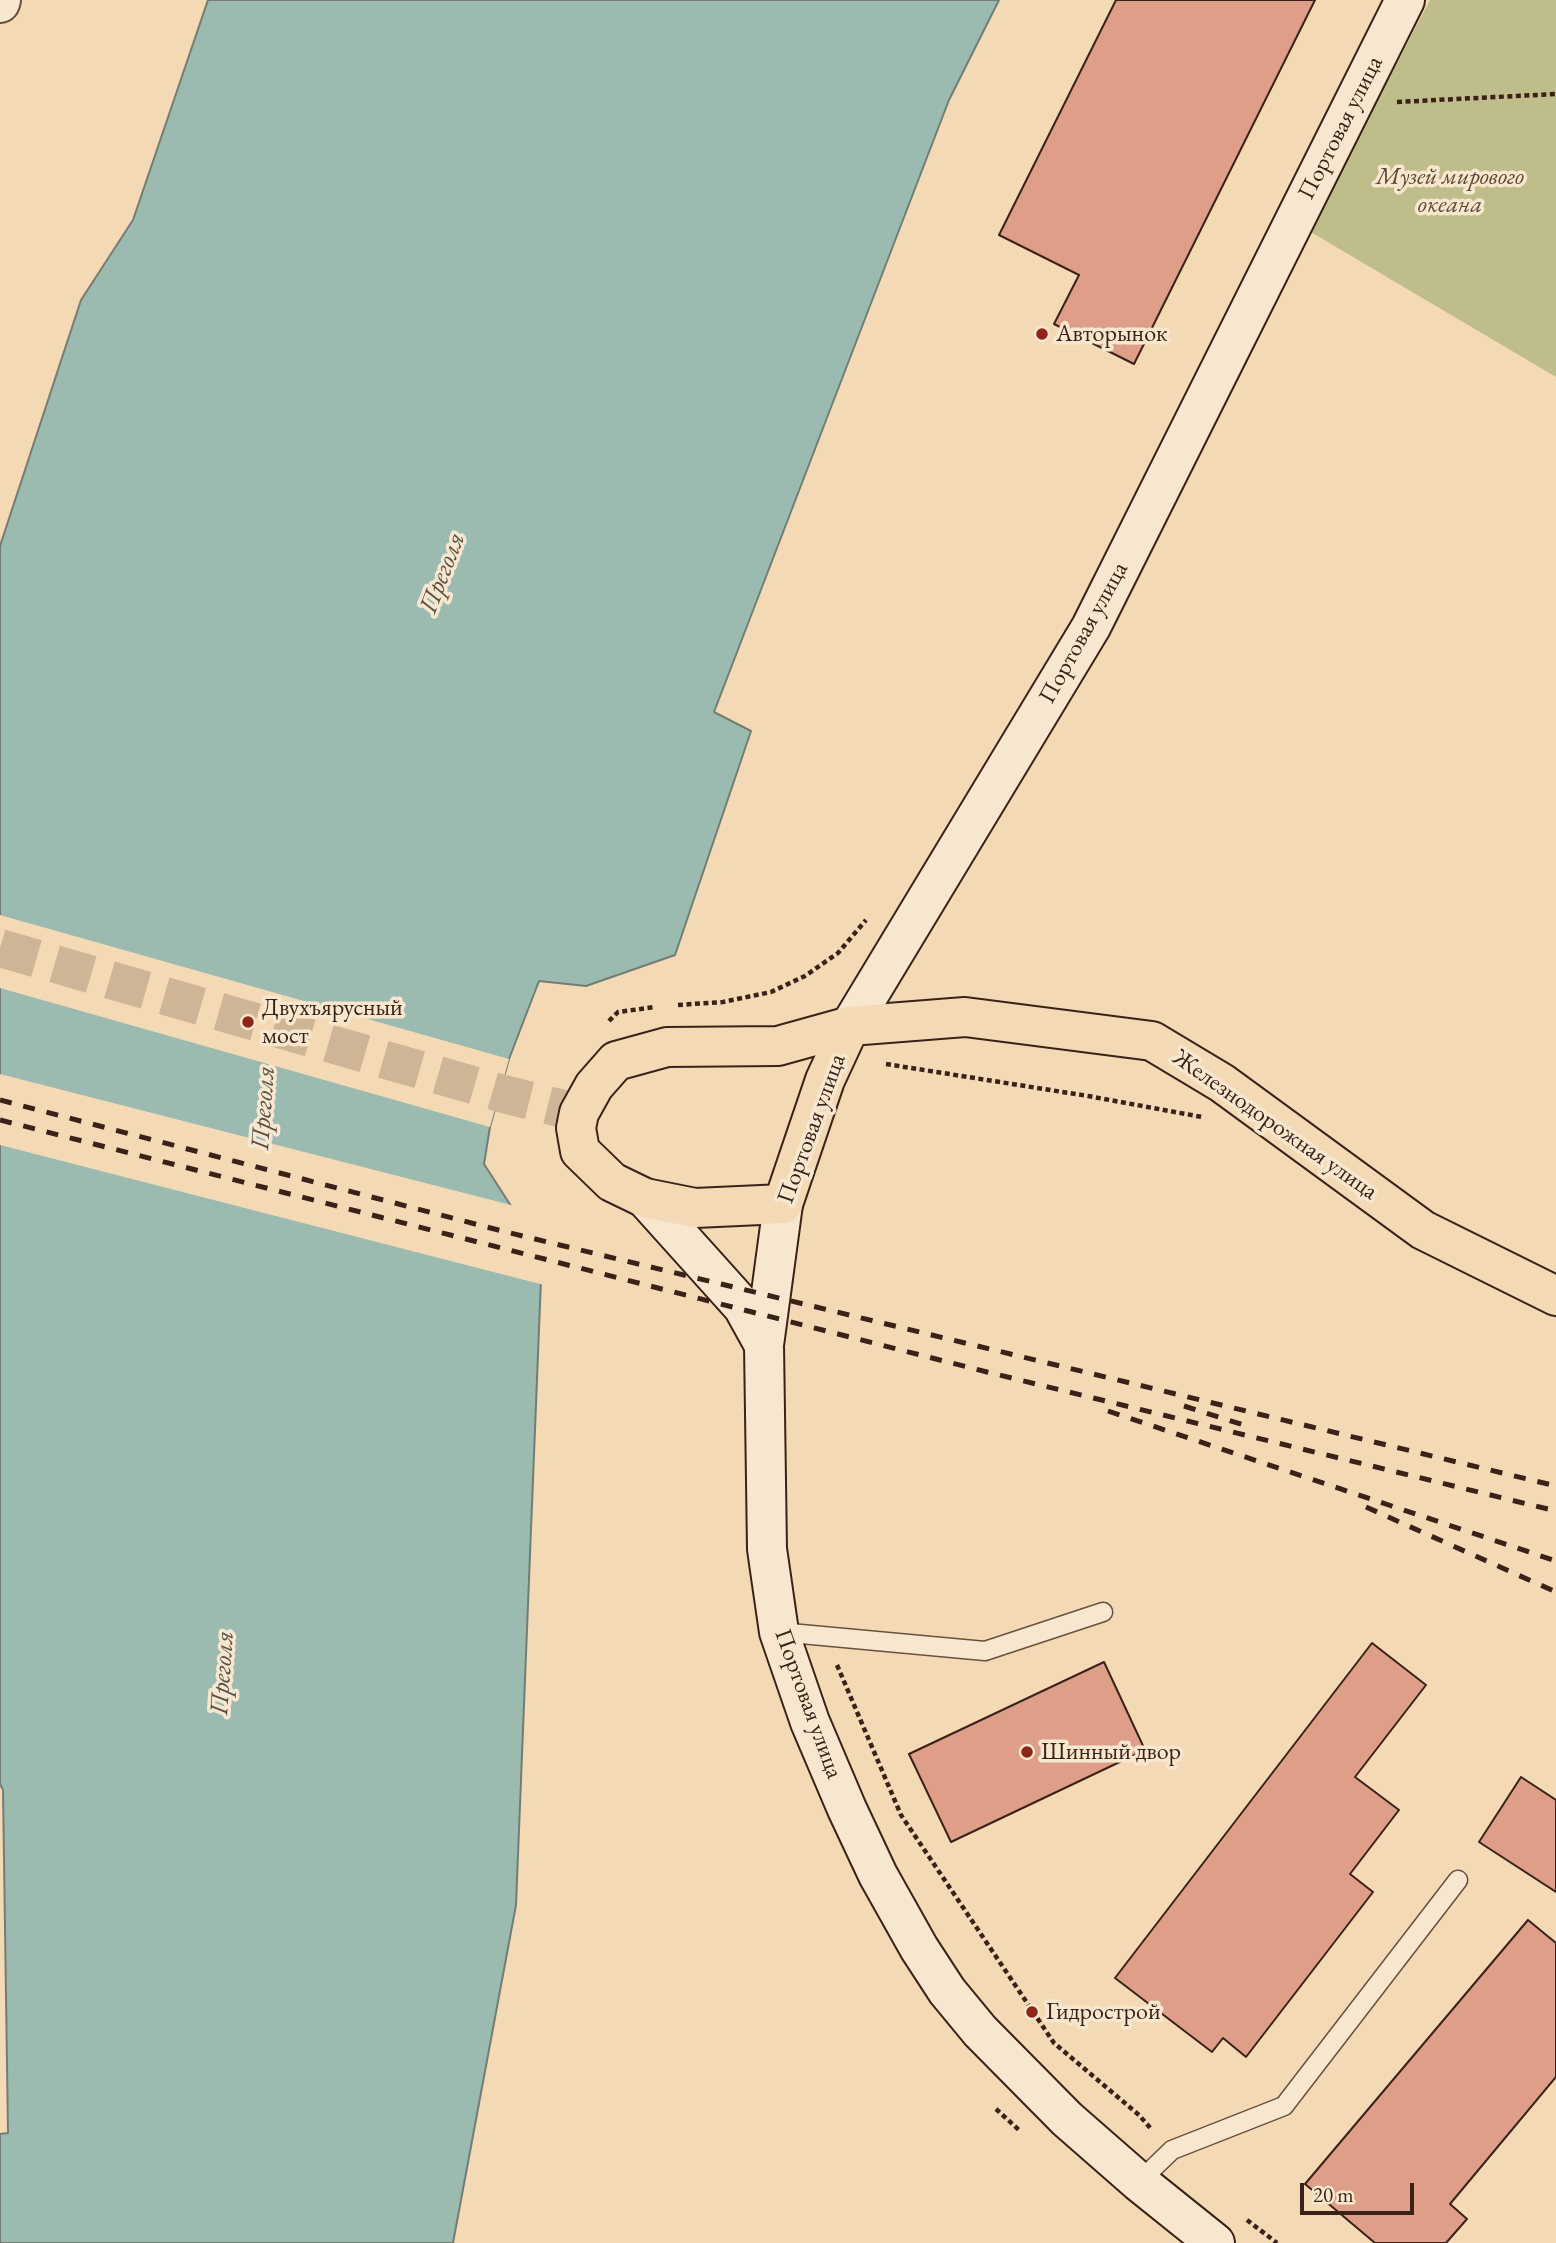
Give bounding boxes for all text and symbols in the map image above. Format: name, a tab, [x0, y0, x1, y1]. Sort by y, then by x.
street label: Портовая улица	[1292, 51, 1390, 205]
park label: Музей мирового океана	[1376, 163, 1524, 219]
place label: Авторынок	[1056, 320, 1167, 348]
marker: Авторынок	[1034, 326, 1050, 342]
water label: Преголя	[413, 528, 473, 618]
street label: Портовая улица	[1033, 557, 1135, 709]
place label: Двухъярусный мост	[262, 994, 403, 1050]
marker: Двухъярусный мост	[240, 1014, 256, 1030]
street label: Железнодорожная улица	[1167, 1043, 1383, 1207]
street label: Портовая улица	[772, 1050, 852, 1208]
water label: Преголя	[246, 1065, 282, 1151]
street label: Портовая улица	[768, 1625, 848, 1783]
water label: Преголя	[205, 1630, 241, 1716]
place label: Шинный двор	[1041, 1738, 1181, 1766]
marker: Шинный двор	[1019, 1744, 1035, 1760]
place label: Гидрострой	[1046, 1998, 1161, 2026]
marker: Гидрострой	[1024, 2004, 1040, 2020]
scale bar	[1304, 2170, 1418, 2214]
text: 20 m	[1313, 2181, 1354, 2208]

